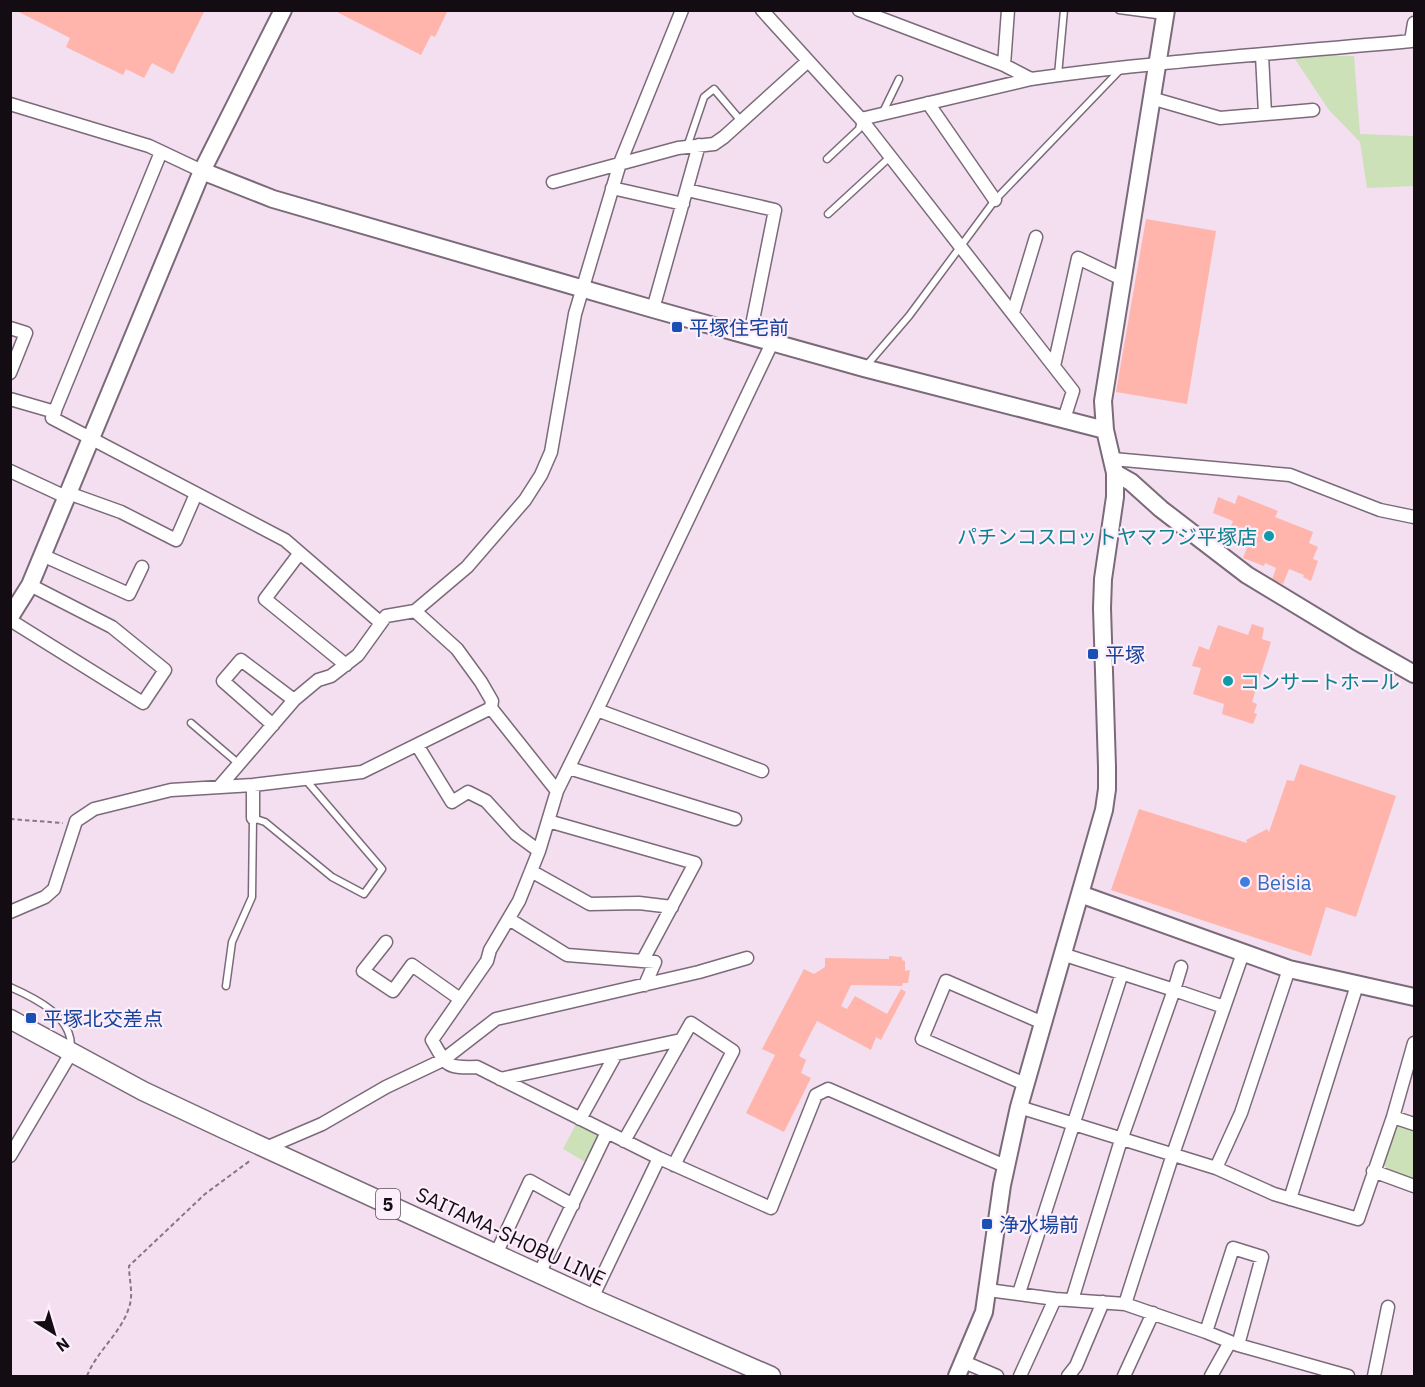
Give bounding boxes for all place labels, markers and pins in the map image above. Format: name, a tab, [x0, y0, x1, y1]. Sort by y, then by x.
place label: 平塚住宅前	[689, 314, 789, 341]
marker: 平塚住宅前	[670, 320, 684, 334]
place label: パチンコスロットヤマフジ平塚店	[957, 523, 1257, 550]
marker: パチンコスロットヤマフジ平塚店	[1262, 529, 1276, 543]
place label: 平塚	[1105, 641, 1145, 668]
marker: 平塚	[1086, 647, 1100, 661]
place label: コンサートホール	[1240, 668, 1400, 695]
marker: コンサートホール	[1221, 674, 1235, 688]
place label: Beisia	[1257, 869, 1312, 896]
marker: Beisia	[1238, 875, 1252, 889]
place label: 平塚北交差点	[43, 1005, 163, 1032]
marker: 平塚北交差点	[24, 1011, 38, 1025]
place label: 浄水場前	[999, 1211, 1079, 1238]
marker: 浄水場前	[980, 1217, 994, 1231]

